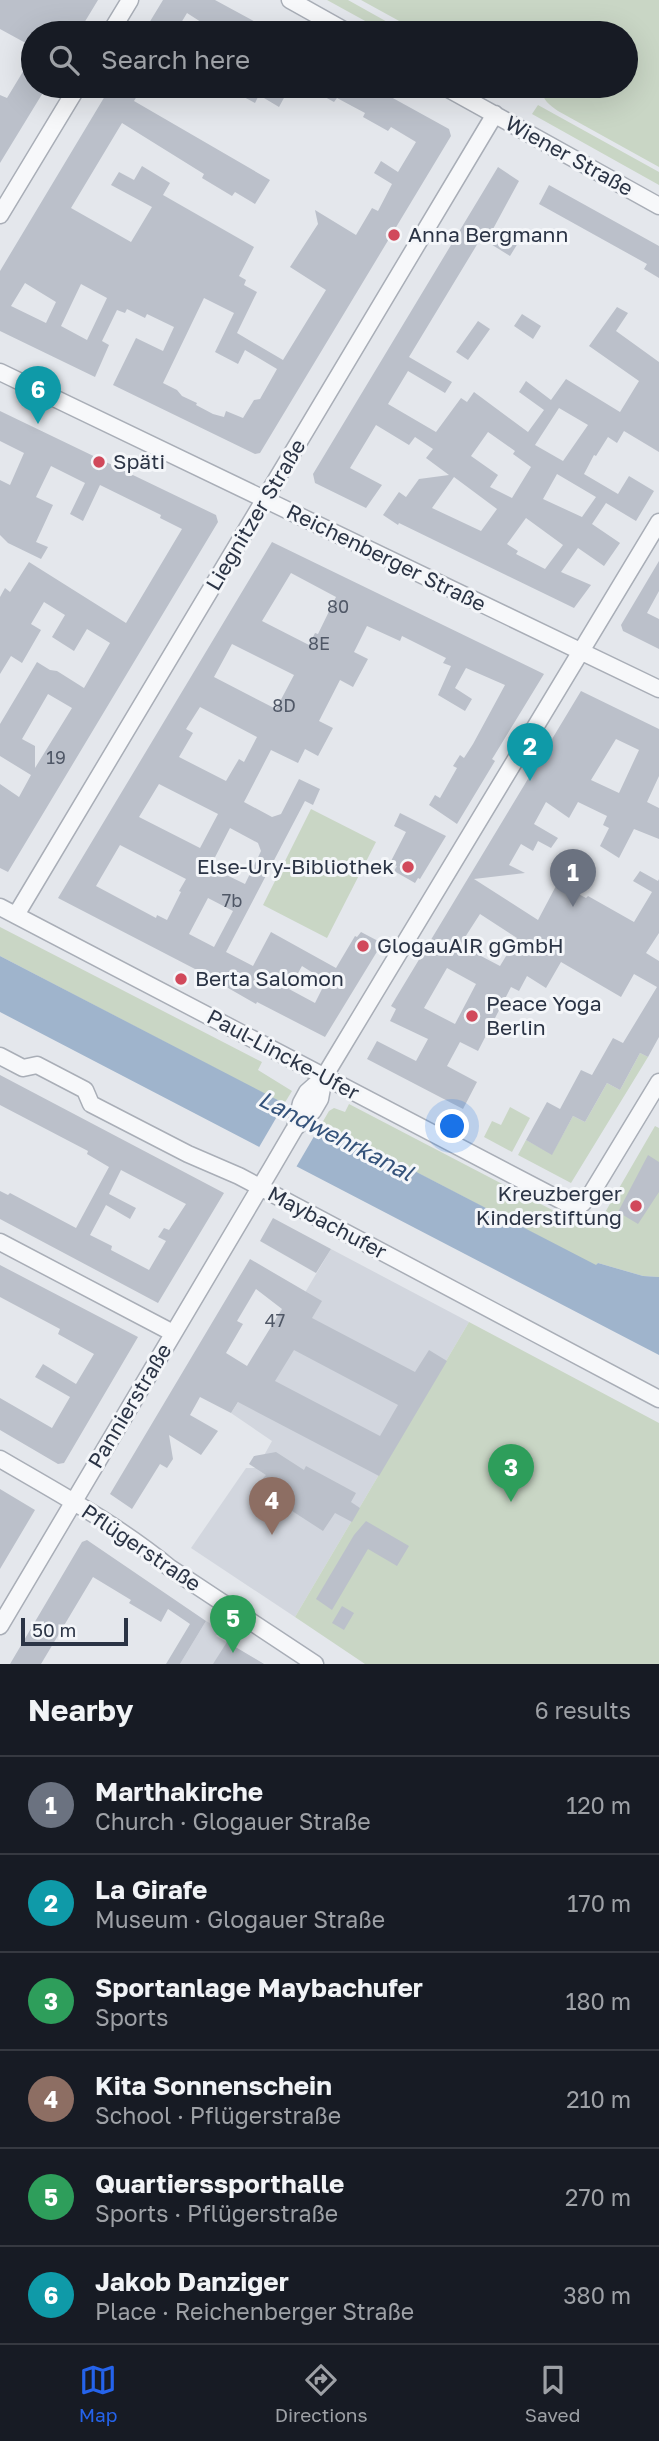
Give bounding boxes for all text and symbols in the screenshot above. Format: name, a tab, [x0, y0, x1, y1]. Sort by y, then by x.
search box	[21, 21, 638, 98]
icon: search	[45, 41, 83, 79]
text: Search here	[101, 44, 250, 75]
street label: Wiener Straße	[501, 109, 638, 201]
place label: Anna Bergmann	[408, 221, 568, 247]
marker: Anna Bergmann	[386, 227, 402, 243]
pin: 6	[15, 366, 61, 424]
street label: Liegnitzer Straße	[200, 434, 311, 595]
place label: Späti	[113, 448, 165, 474]
marker: Späti	[91, 454, 107, 470]
street label: Reichenberger Straße	[283, 498, 490, 617]
house number: 80	[327, 595, 349, 617]
house number: 8E	[308, 632, 330, 654]
house number: 8D	[272, 694, 296, 716]
pin: 2	[507, 723, 553, 781]
house number: 19	[46, 746, 66, 768]
pin: 1	[550, 849, 596, 907]
place label: Else-Ury-Bibliothek	[197, 853, 394, 879]
marker: Else-Ury-Bibliothek	[400, 859, 416, 875]
house number: 7b	[222, 889, 242, 911]
place label: GlogauAIR gGmbH	[377, 932, 564, 958]
marker: GlogauAIR gGmbH	[355, 938, 371, 954]
place label: Berta Salomon	[195, 965, 344, 991]
marker: Berta Salomon	[173, 971, 189, 987]
place label: Peace Yoga Berlin	[486, 990, 602, 1040]
street label: Paul-Lincke-Ufer	[203, 1003, 364, 1105]
marker: Peace Yoga Berlin	[464, 1008, 480, 1024]
water label: Landwehrkanal	[254, 1084, 420, 1187]
your location	[435, 1109, 469, 1143]
street label: Maybachufer	[264, 1180, 391, 1264]
place label: Kreuzberger Kinderstiftung	[476, 1180, 622, 1230]
marker: Kreuzberger Kinderstiftung	[628, 1198, 644, 1214]
house number: 47	[265, 1309, 285, 1331]
street label: Pannierstraße	[82, 1338, 177, 1473]
pin: 3	[488, 1444, 534, 1502]
pin: 4	[249, 1477, 295, 1535]
street label: Pflügerstraße	[77, 1498, 206, 1597]
pin: 5	[210, 1595, 256, 1653]
scale bar	[21, 1615, 128, 1647]
text: 50 m	[32, 1618, 76, 1641]
text: Nearby	[28, 1692, 133, 1728]
text: 6 results	[535, 1696, 631, 1724]
text: Marthakirche	[95, 1776, 263, 1807]
text: 1	[45, 1791, 57, 1819]
text: 120 m	[566, 1791, 631, 1819]
text: Church · Glogauer Straße	[95, 1807, 371, 1835]
text: La Girafe	[95, 1874, 207, 1905]
text: 2	[44, 1889, 58, 1917]
text: 170 m	[567, 1889, 631, 1917]
text: Museum · Glogauer Straße	[95, 1905, 385, 1933]
text: Sportanlage Maybachufer	[95, 1972, 423, 2003]
text: 3	[44, 1987, 58, 2015]
text: 180 m	[565, 1987, 631, 2015]
text: Sports	[95, 2003, 169, 2031]
text: Kita Sonnenschein	[95, 2070, 332, 2101]
text: 4	[44, 2085, 58, 2113]
text: 210 m	[566, 2085, 631, 2113]
text: School · Pflügerstraße	[95, 2101, 341, 2129]
text: Quartierssporthalle	[95, 2168, 344, 2199]
text: 5	[44, 2183, 58, 2211]
text: 270 m	[565, 2183, 631, 2211]
text: Sports · Pflügerstraße	[95, 2199, 338, 2227]
text: Jakob Danziger	[95, 2266, 289, 2297]
text: 6	[44, 2281, 58, 2309]
text: 380 m	[563, 2281, 631, 2309]
text: Place · Reichenberger Straße	[95, 2297, 414, 2325]
tab: Map	[79, 2361, 117, 2426]
tab: Directions	[275, 2361, 368, 2426]
tab: Saved	[525, 2361, 580, 2426]

